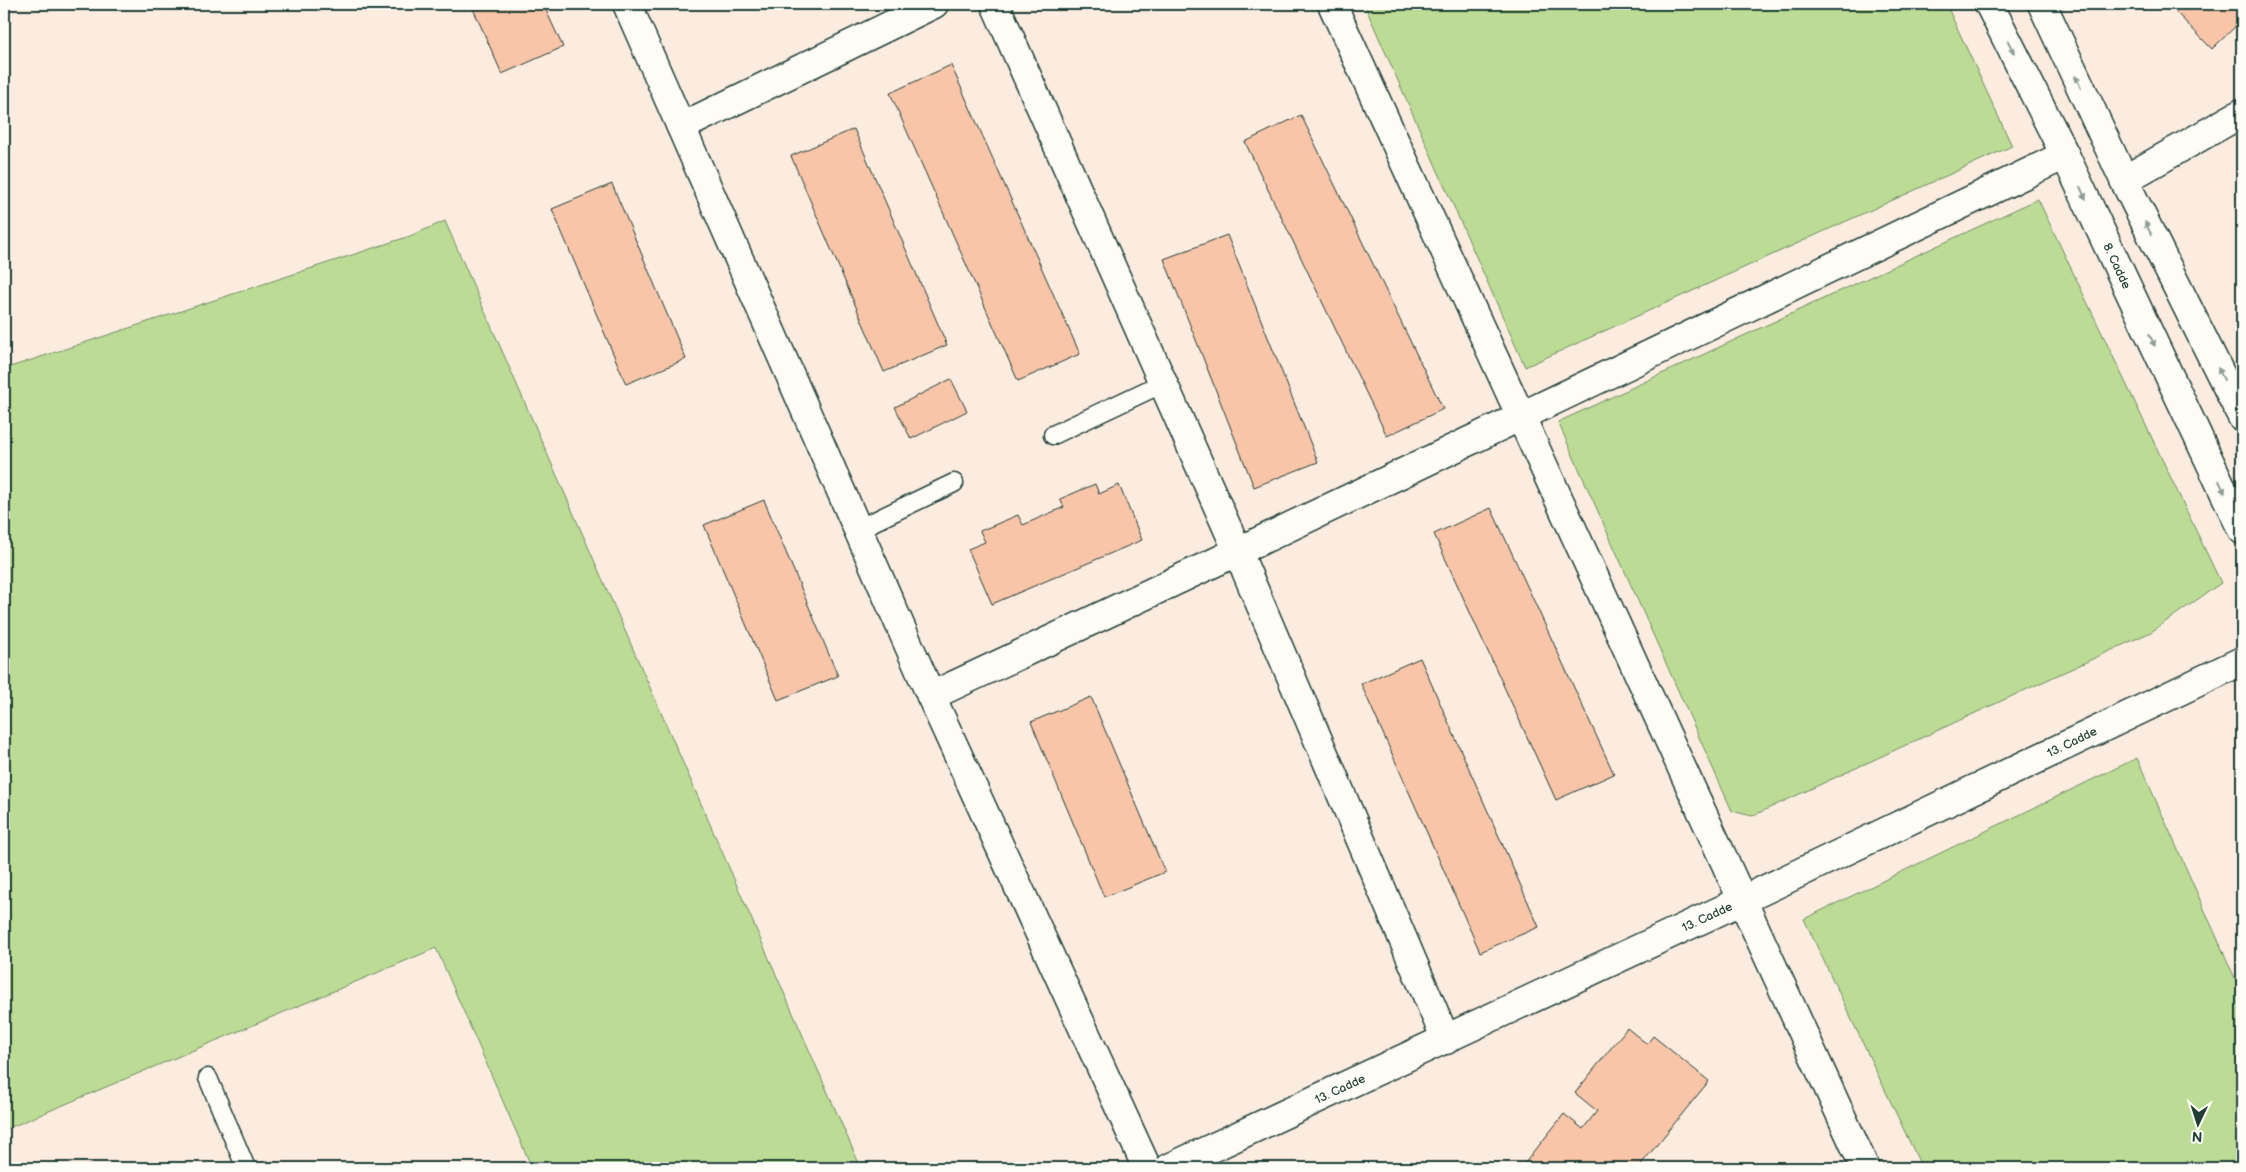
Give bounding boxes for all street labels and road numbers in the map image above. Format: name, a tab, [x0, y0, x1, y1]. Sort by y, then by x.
street label: 8. Cadde	[2099, 241, 2134, 291]
street label: 13. Cadde	[2045, 724, 2100, 761]
street label: 13. Cadde	[1680, 899, 1735, 936]
street label: 13. Cadde	[1313, 1071, 1368, 1108]

